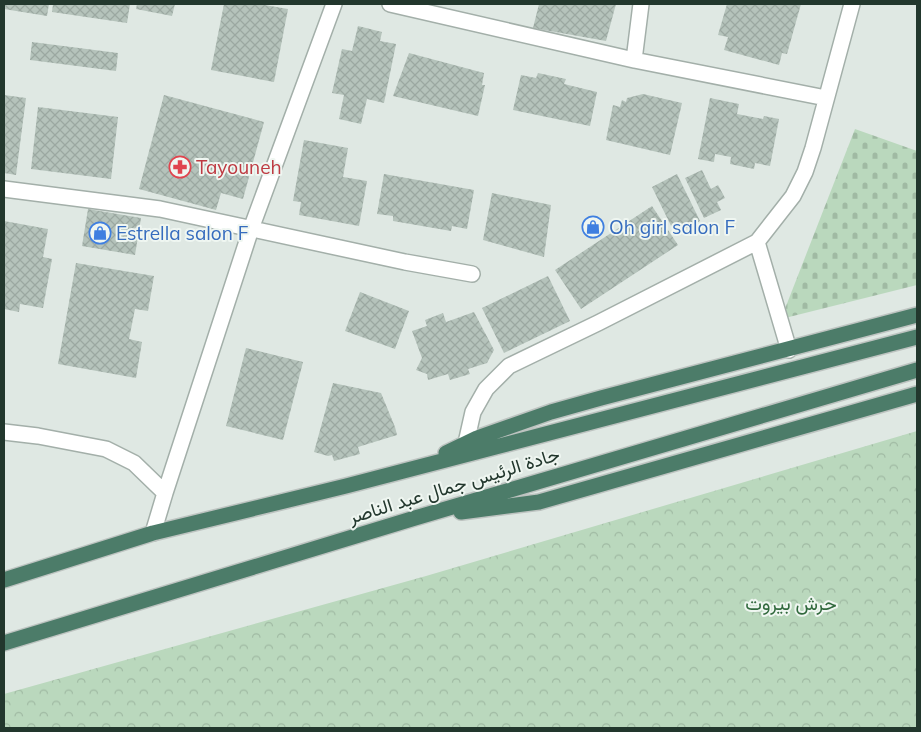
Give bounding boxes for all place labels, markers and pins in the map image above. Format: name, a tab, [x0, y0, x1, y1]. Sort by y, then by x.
pharmacy icon: Tayouneh	[168, 155, 192, 179]
place label: Tayouneh	[196, 155, 282, 179]
shop icon: Oh girl salon F	[581, 215, 605, 239]
place label: Oh girl salon F	[609, 215, 735, 239]
shop icon: Estrella salon F	[88, 221, 112, 245]
place label: Estrella salon F	[116, 221, 249, 245]

